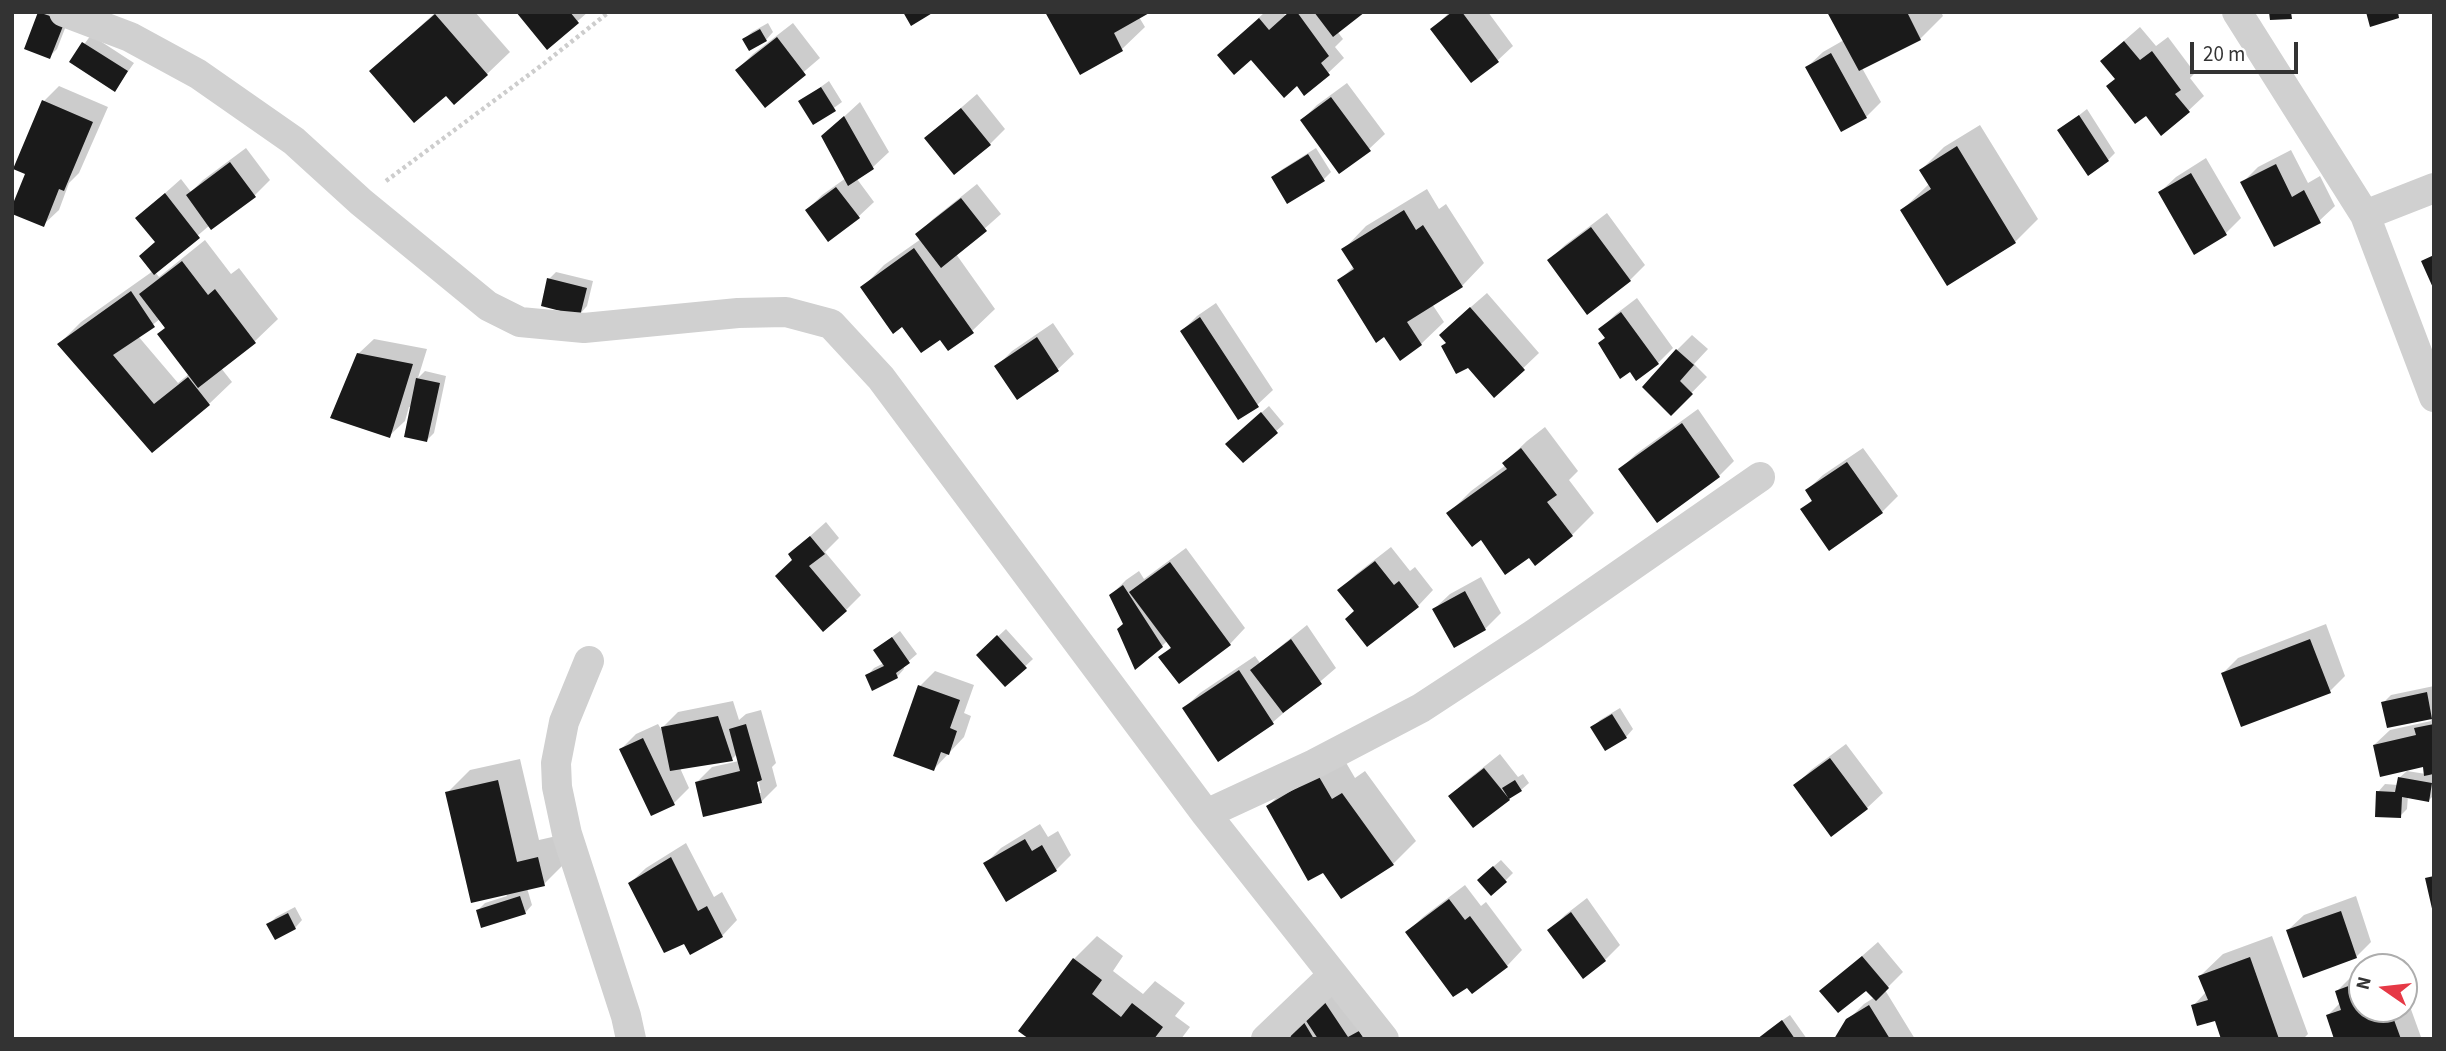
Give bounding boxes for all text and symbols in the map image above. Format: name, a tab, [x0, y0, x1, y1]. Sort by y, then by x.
scale bar	[2194, 28, 2302, 72]
text: 20 m	[2203, 39, 2245, 69]
north arrow	[2348, 953, 2418, 1023]
text: N	[2349, 974, 2379, 993]

